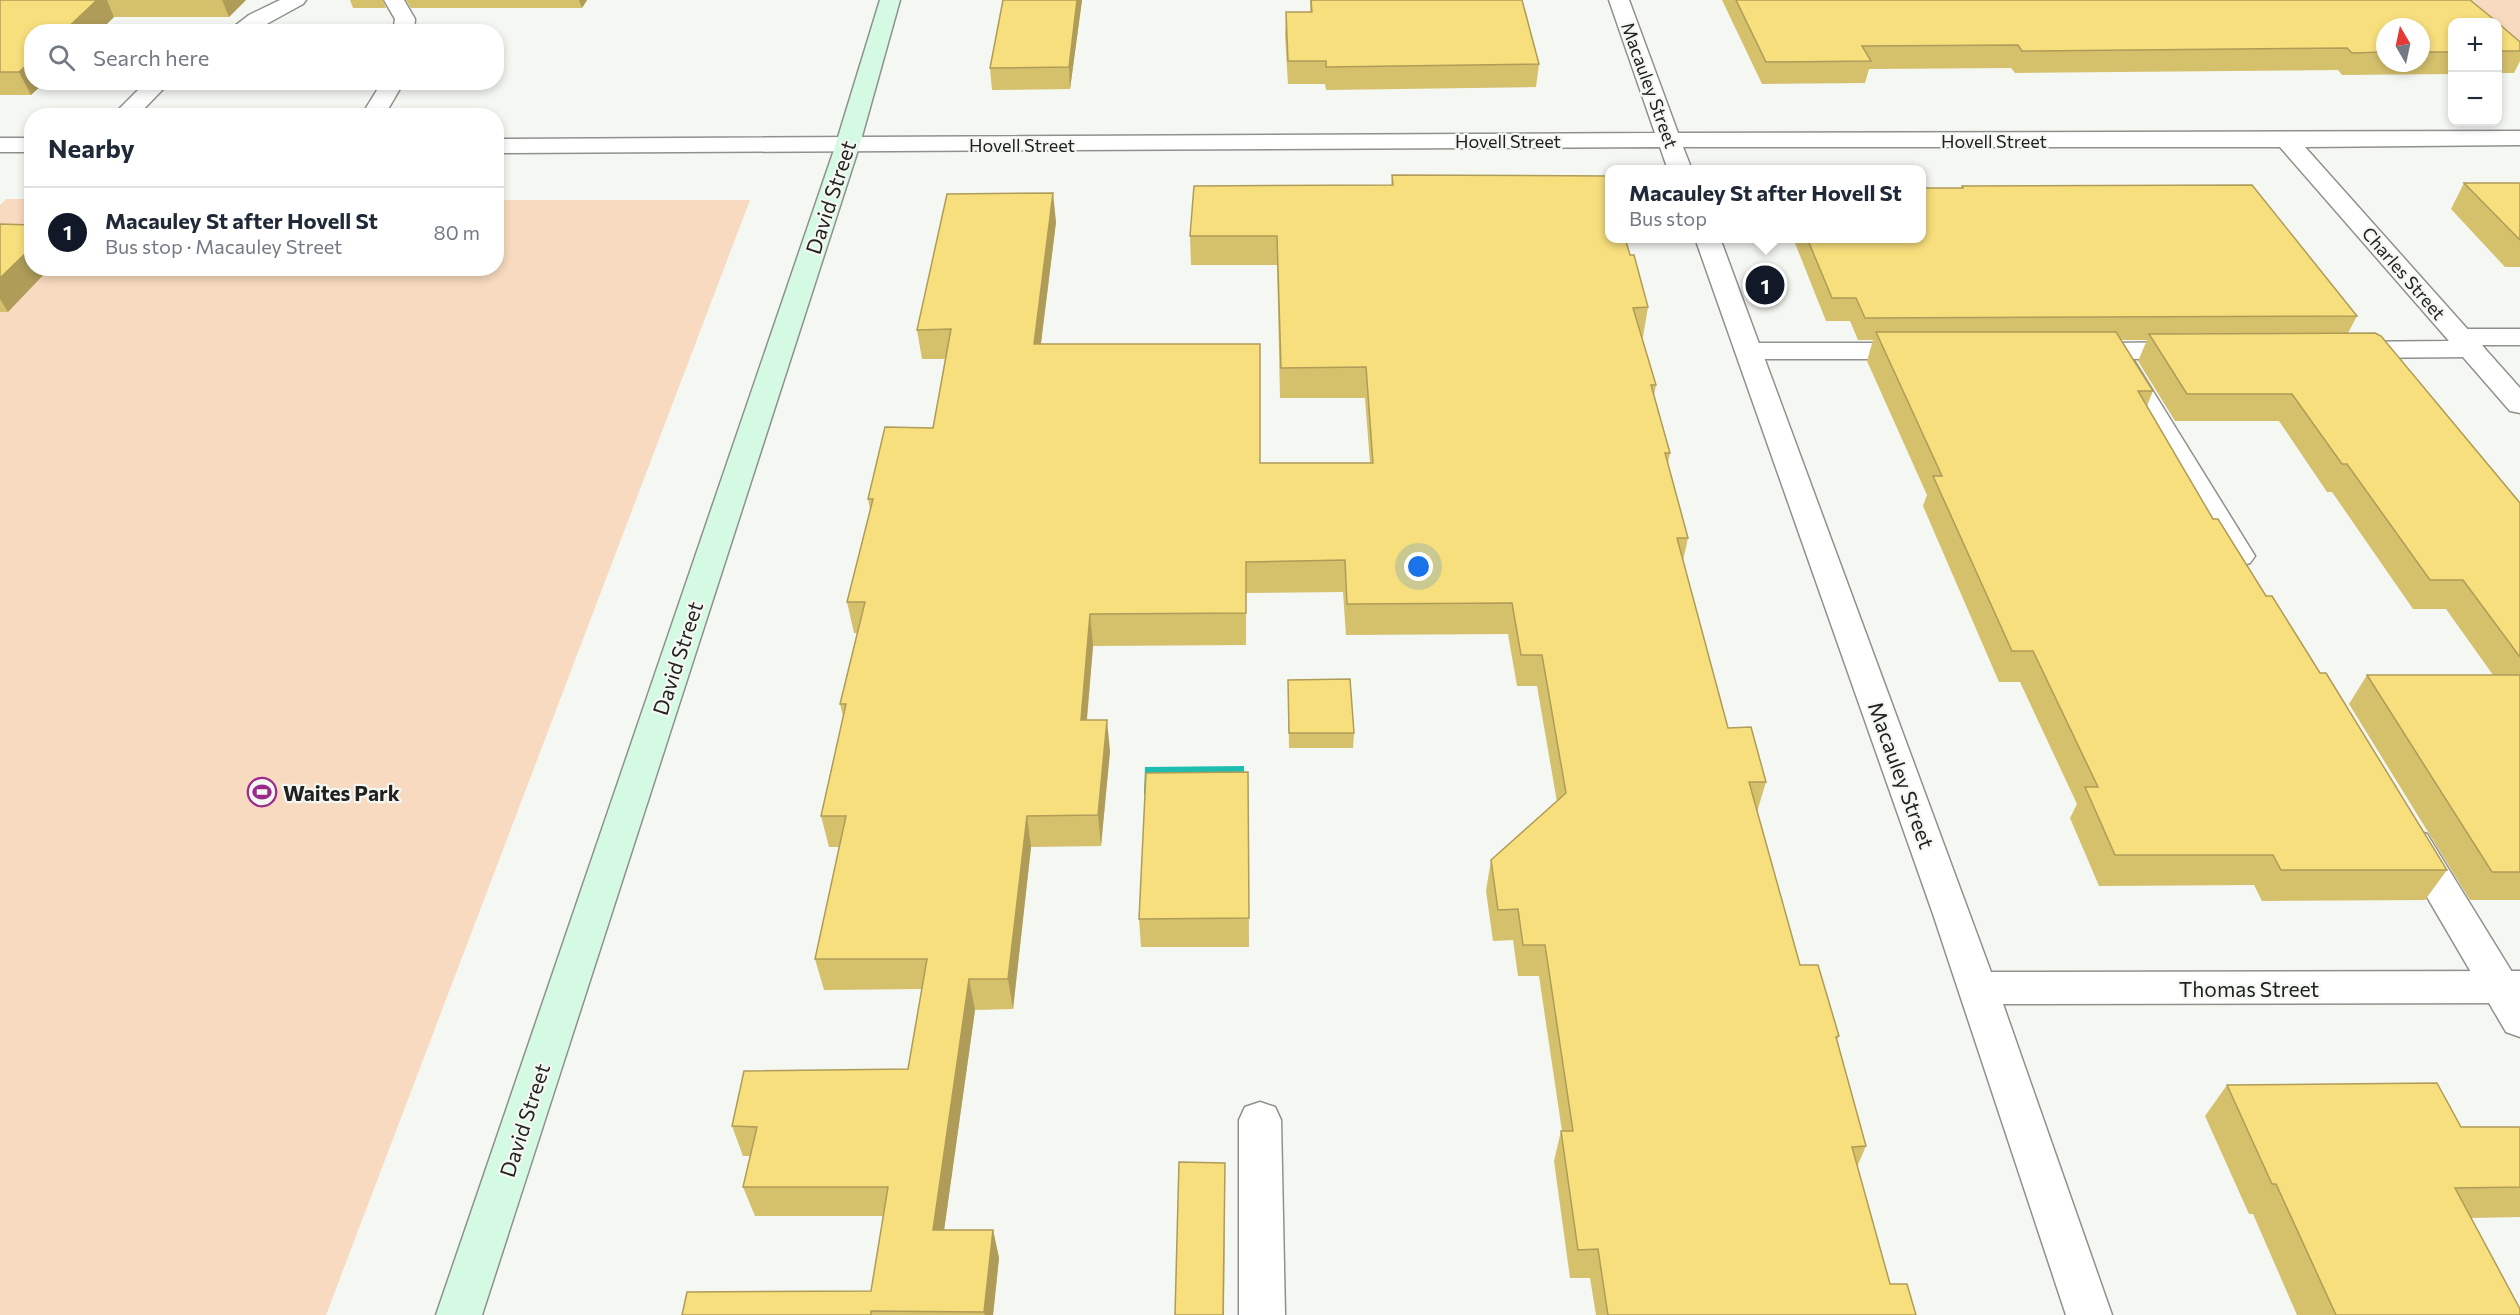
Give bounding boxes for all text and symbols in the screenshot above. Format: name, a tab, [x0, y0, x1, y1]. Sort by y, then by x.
north arrow	[2376, 18, 2430, 72]
map controls	[2448, 18, 2502, 126]
button: +	[2448, 18, 2502, 72]
street label: Macauley Street	[1617, 19, 1683, 151]
search box	[24, 24, 504, 90]
icon: search	[45, 41, 78, 74]
text: Search here	[93, 44, 209, 71]
button: −	[2448, 72, 2502, 126]
street label: Hovell Street	[1455, 130, 1561, 152]
street label: Hovell Street	[1941, 130, 2047, 152]
text: Nearby	[48, 132, 135, 163]
street label: Hovell Street	[969, 134, 1075, 156]
street label: David Street	[800, 137, 860, 257]
popup	[1605, 165, 1926, 243]
text: Macauley St after Hovell St	[1629, 179, 1902, 206]
text: Bus stop	[1629, 206, 1707, 230]
text: Macauley St after Hovell St	[105, 207, 378, 234]
text: 1	[63, 220, 72, 244]
text: 80 m	[434, 220, 480, 244]
street label: Charles Street	[2358, 222, 2450, 324]
text: Bus stop · Macauley Street	[105, 234, 342, 258]
pin: 1	[1746, 262, 1784, 308]
your location	[1404, 552, 1433, 581]
street label: David Street	[647, 598, 707, 718]
street label: Macauley Street	[1864, 698, 1940, 852]
sports icon: Waites Park	[246, 776, 278, 808]
place label: Waites Park	[283, 780, 400, 805]
street label: Thomas Street	[2179, 976, 2319, 1001]
street label: David Street	[494, 1060, 554, 1180]

